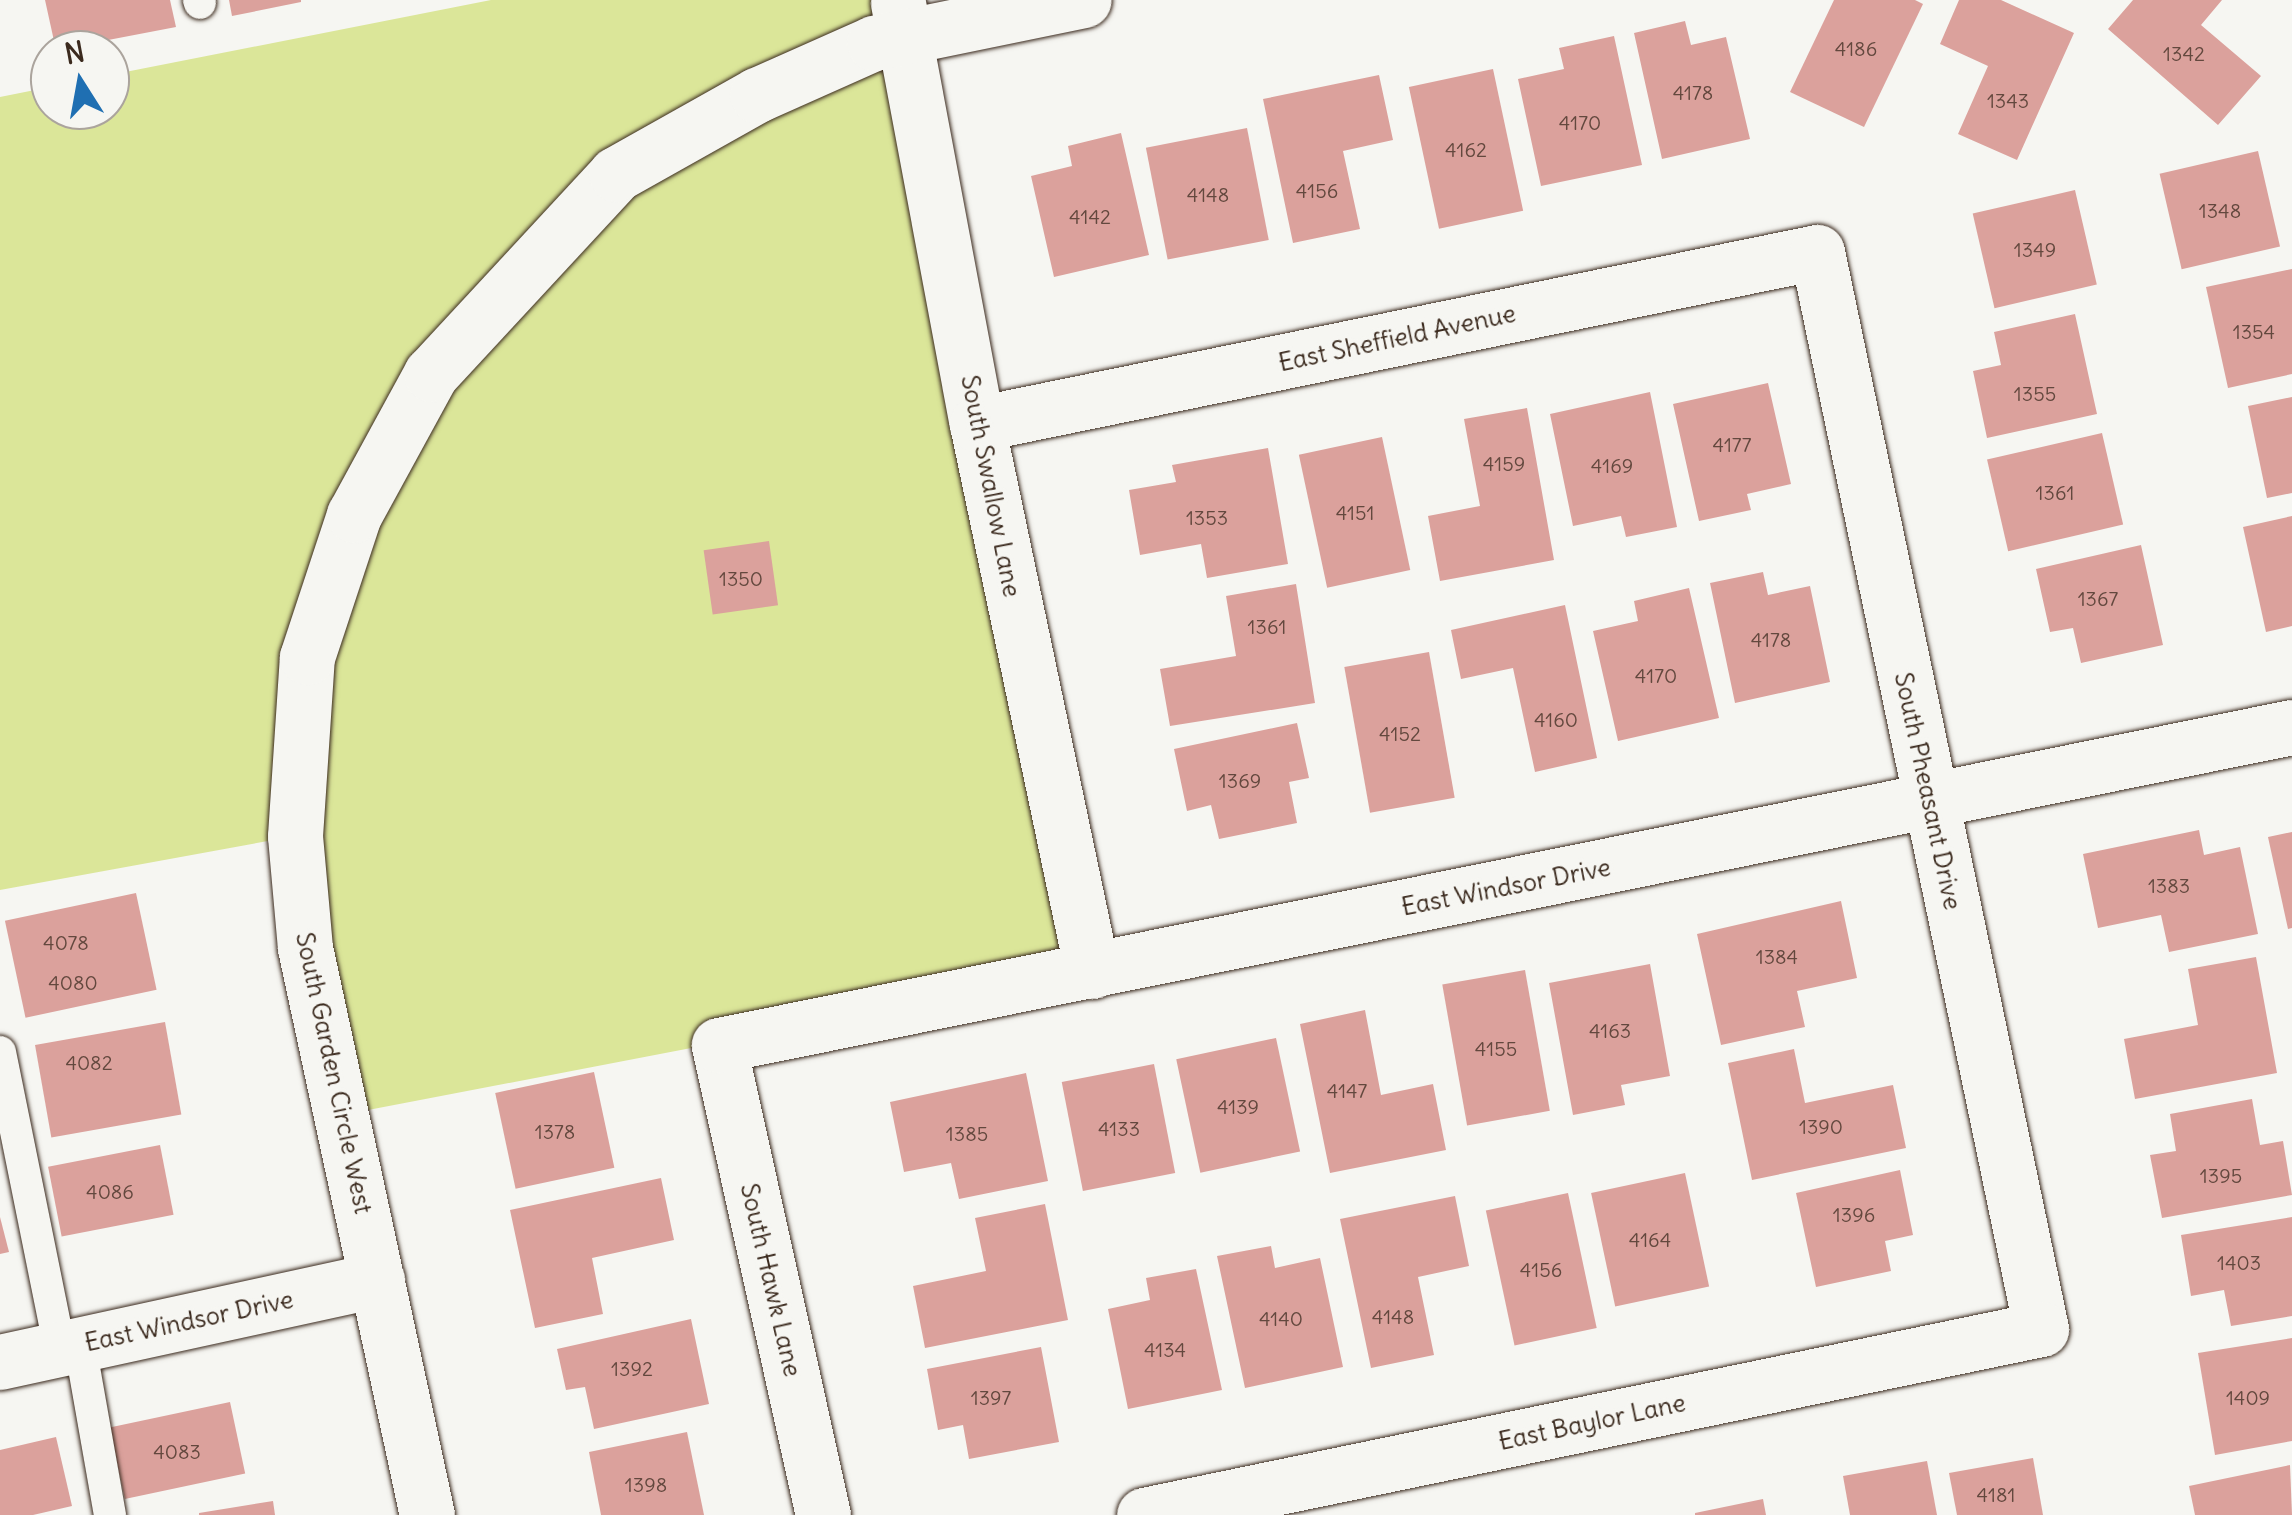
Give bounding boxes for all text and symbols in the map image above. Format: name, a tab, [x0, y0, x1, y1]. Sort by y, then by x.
north arrow	[30, 30, 130, 130]
text: N	[62, 33, 88, 72]
house number: 4186	[1835, 36, 1877, 60]
house number: 1342	[2163, 41, 2205, 65]
house number: 4178	[1673, 80, 1713, 104]
house number: 1343	[1987, 88, 2029, 112]
house number: 4170	[1559, 110, 1601, 134]
house number: 4162	[1445, 137, 1487, 161]
house number: 4156	[1296, 178, 1338, 202]
house number: 4148	[1187, 182, 1229, 206]
house number: 1348	[2199, 198, 2241, 222]
house number: 4142	[1069, 204, 1111, 228]
house number: 1349	[2014, 237, 2056, 261]
street label: East Sheffield Avenue	[1276, 298, 1518, 378]
house number: 1354	[2233, 319, 2275, 343]
street label: South Swallow Lane	[955, 373, 1027, 599]
house number: 1355	[2014, 381, 2056, 405]
house number: 4177	[1713, 432, 1751, 456]
house number: 4159	[1483, 451, 1525, 475]
house number: 4169	[1591, 453, 1633, 477]
house number: 1361	[2036, 480, 2074, 504]
house number: 4151	[1336, 500, 1374, 524]
house number: 1353	[1186, 505, 1228, 529]
house number: 1350	[719, 566, 763, 590]
house number: 1367	[2078, 586, 2118, 610]
house number: 1361	[1248, 614, 1286, 638]
house number: 4178	[1751, 627, 1791, 651]
house number: 4170	[1635, 663, 1677, 687]
street label: South Pheasant Drive	[1888, 670, 1968, 912]
house number: 4160	[1534, 707, 1578, 731]
house number: 4152	[1379, 721, 1421, 745]
house number: 1369	[1219, 768, 1261, 792]
street label: East Windsor Drive	[1399, 852, 1613, 922]
house number: 1383	[2148, 873, 2190, 897]
house number: 4078	[43, 930, 89, 954]
street label: South Garden Circle West	[290, 930, 378, 1216]
house number: 1384	[1756, 944, 1798, 968]
house number: 4080	[48, 970, 98, 994]
house number: 4163	[1589, 1018, 1631, 1042]
house number: 4155	[1475, 1036, 1517, 1060]
house number: 4082	[65, 1050, 113, 1074]
house number: 4147	[1327, 1078, 1367, 1102]
house number: 4139	[1217, 1094, 1259, 1118]
house number: 1390	[1799, 1114, 1843, 1138]
house number: 4133	[1098, 1116, 1140, 1140]
house number: 1378	[535, 1119, 575, 1143]
house number: 1385	[946, 1121, 988, 1145]
house number: 1395	[2200, 1163, 2242, 1187]
house number: 4086	[86, 1179, 134, 1203]
street label: South Hawk Lane	[734, 1180, 808, 1380]
house number: 1396	[1833, 1202, 1875, 1226]
house number: 4164	[1629, 1227, 1671, 1251]
house number: 1403	[2217, 1250, 2261, 1274]
house number: 4156	[1520, 1257, 1562, 1281]
street label: East Windsor Drive	[82, 1284, 296, 1358]
house number: 4148	[1372, 1304, 1414, 1328]
house number: 4140	[1259, 1306, 1303, 1330]
house number: 4134	[1144, 1337, 1186, 1361]
house number: 1392	[611, 1356, 653, 1380]
house number: 1397	[971, 1385, 1011, 1409]
house number: 1409	[2226, 1385, 2270, 1409]
street label: East Baylor Lane	[1496, 1388, 1688, 1456]
house number: 4083	[153, 1439, 201, 1463]
house number: 1398	[625, 1472, 667, 1496]
house number: 4181	[1977, 1482, 2015, 1506]

